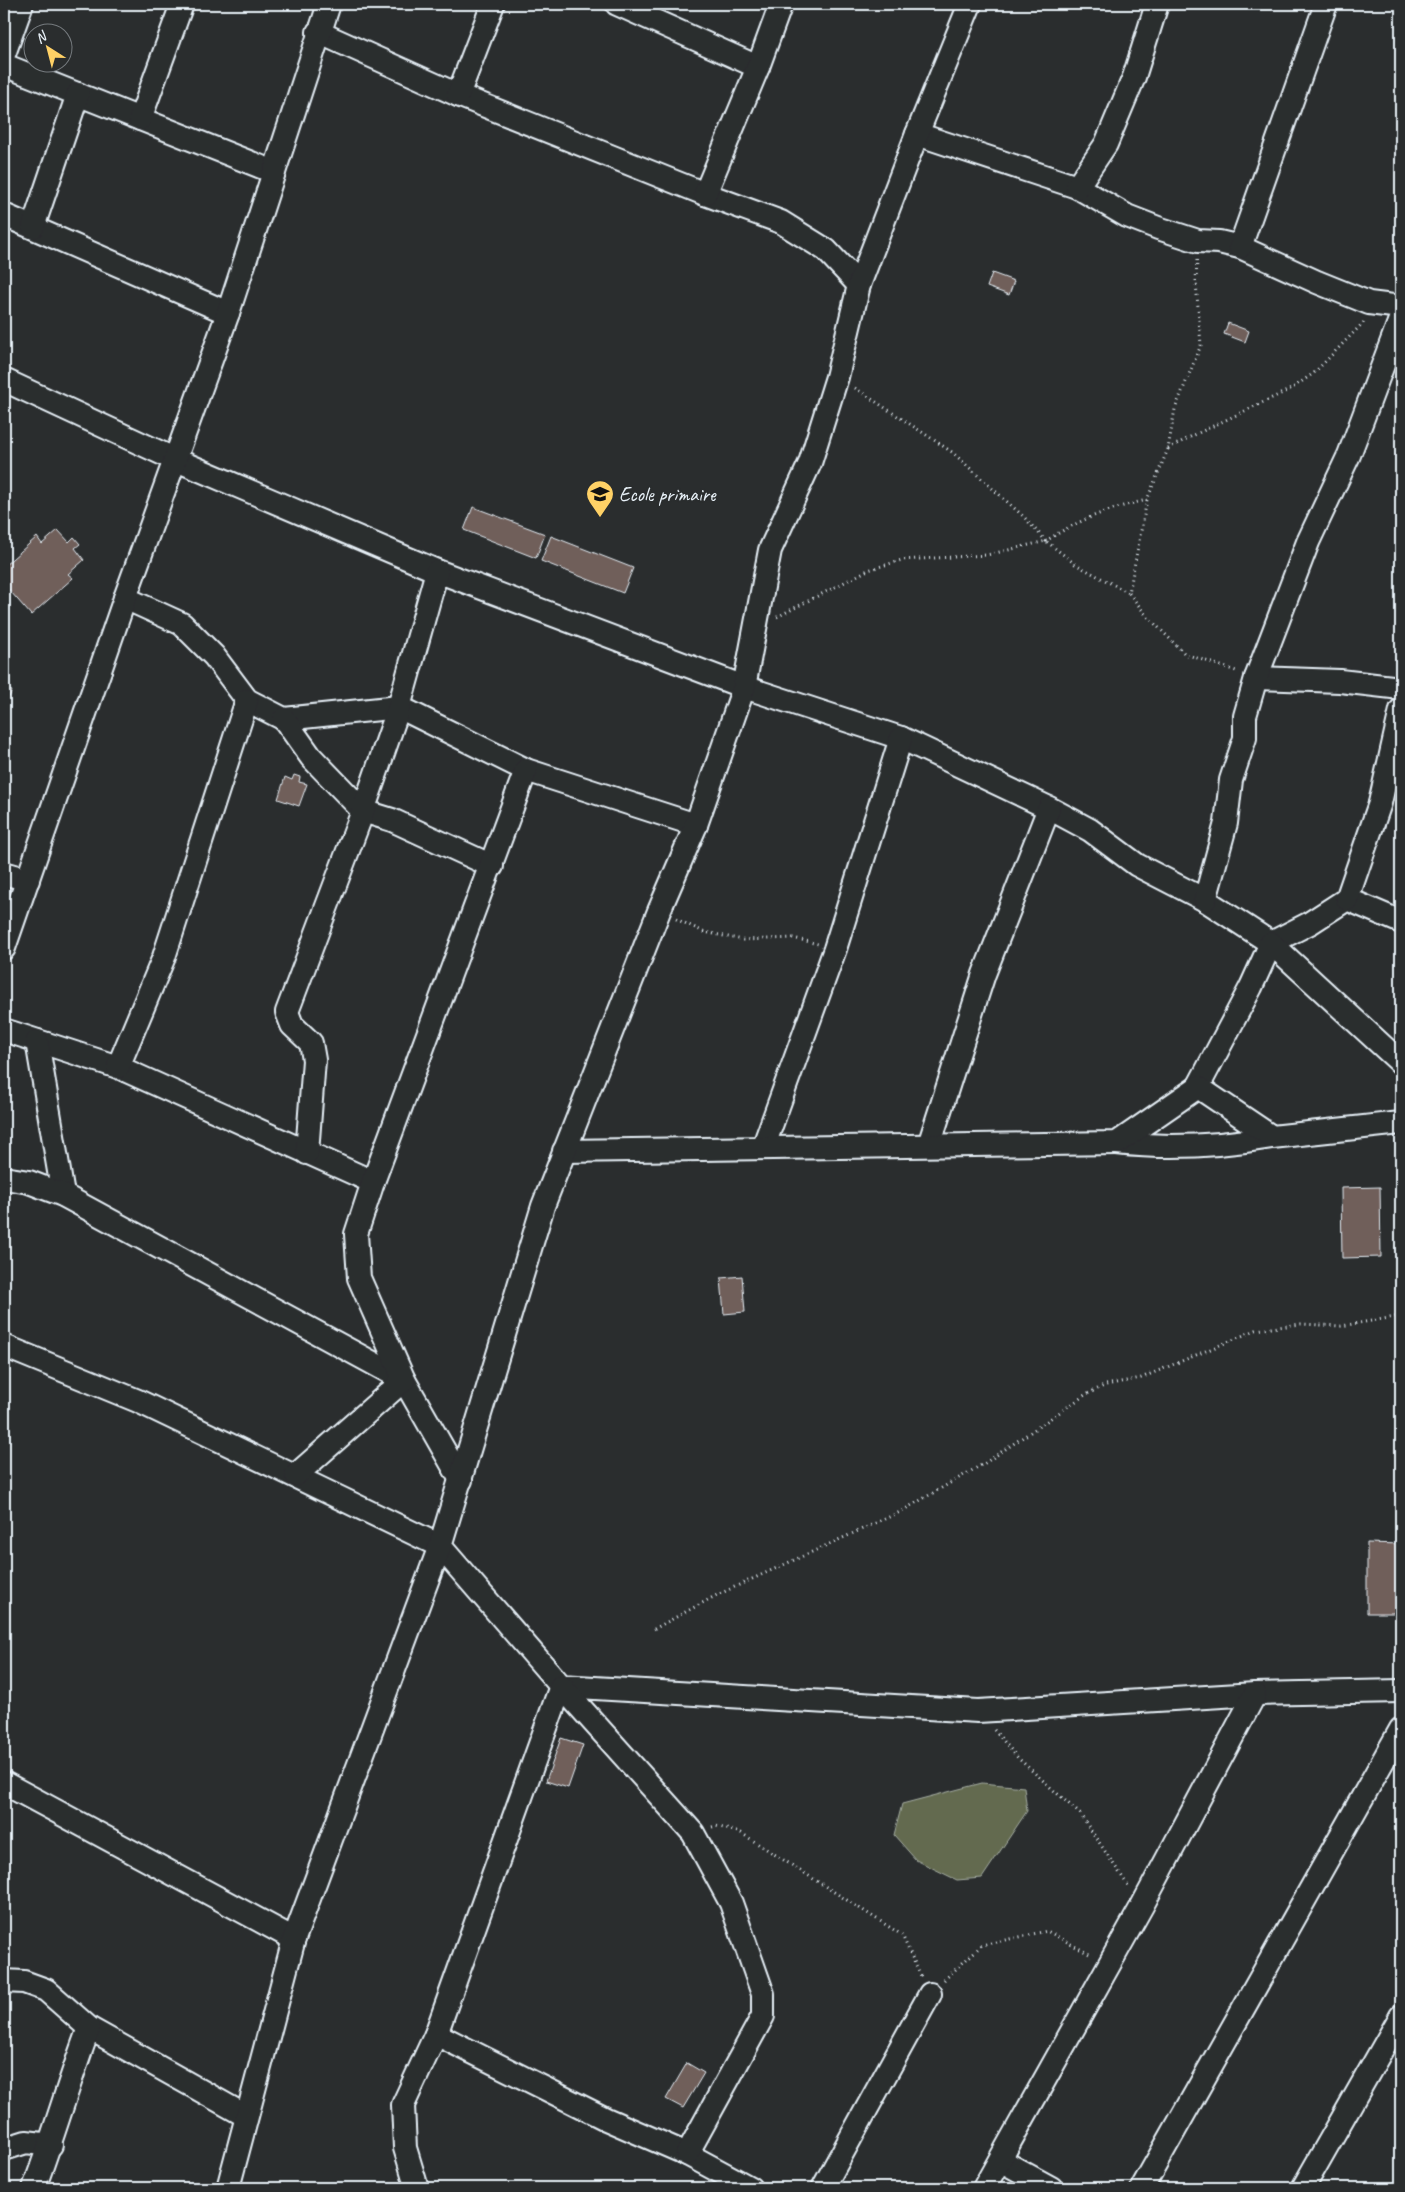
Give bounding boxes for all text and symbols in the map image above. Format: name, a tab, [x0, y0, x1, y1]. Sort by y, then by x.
north arrow	[22, 22, 72, 72]
text: N	[32, 27, 51, 47]
school or university icon: Ecole primaire	[585, 479, 615, 518]
place label: Ecole primaire	[619, 482, 717, 507]

